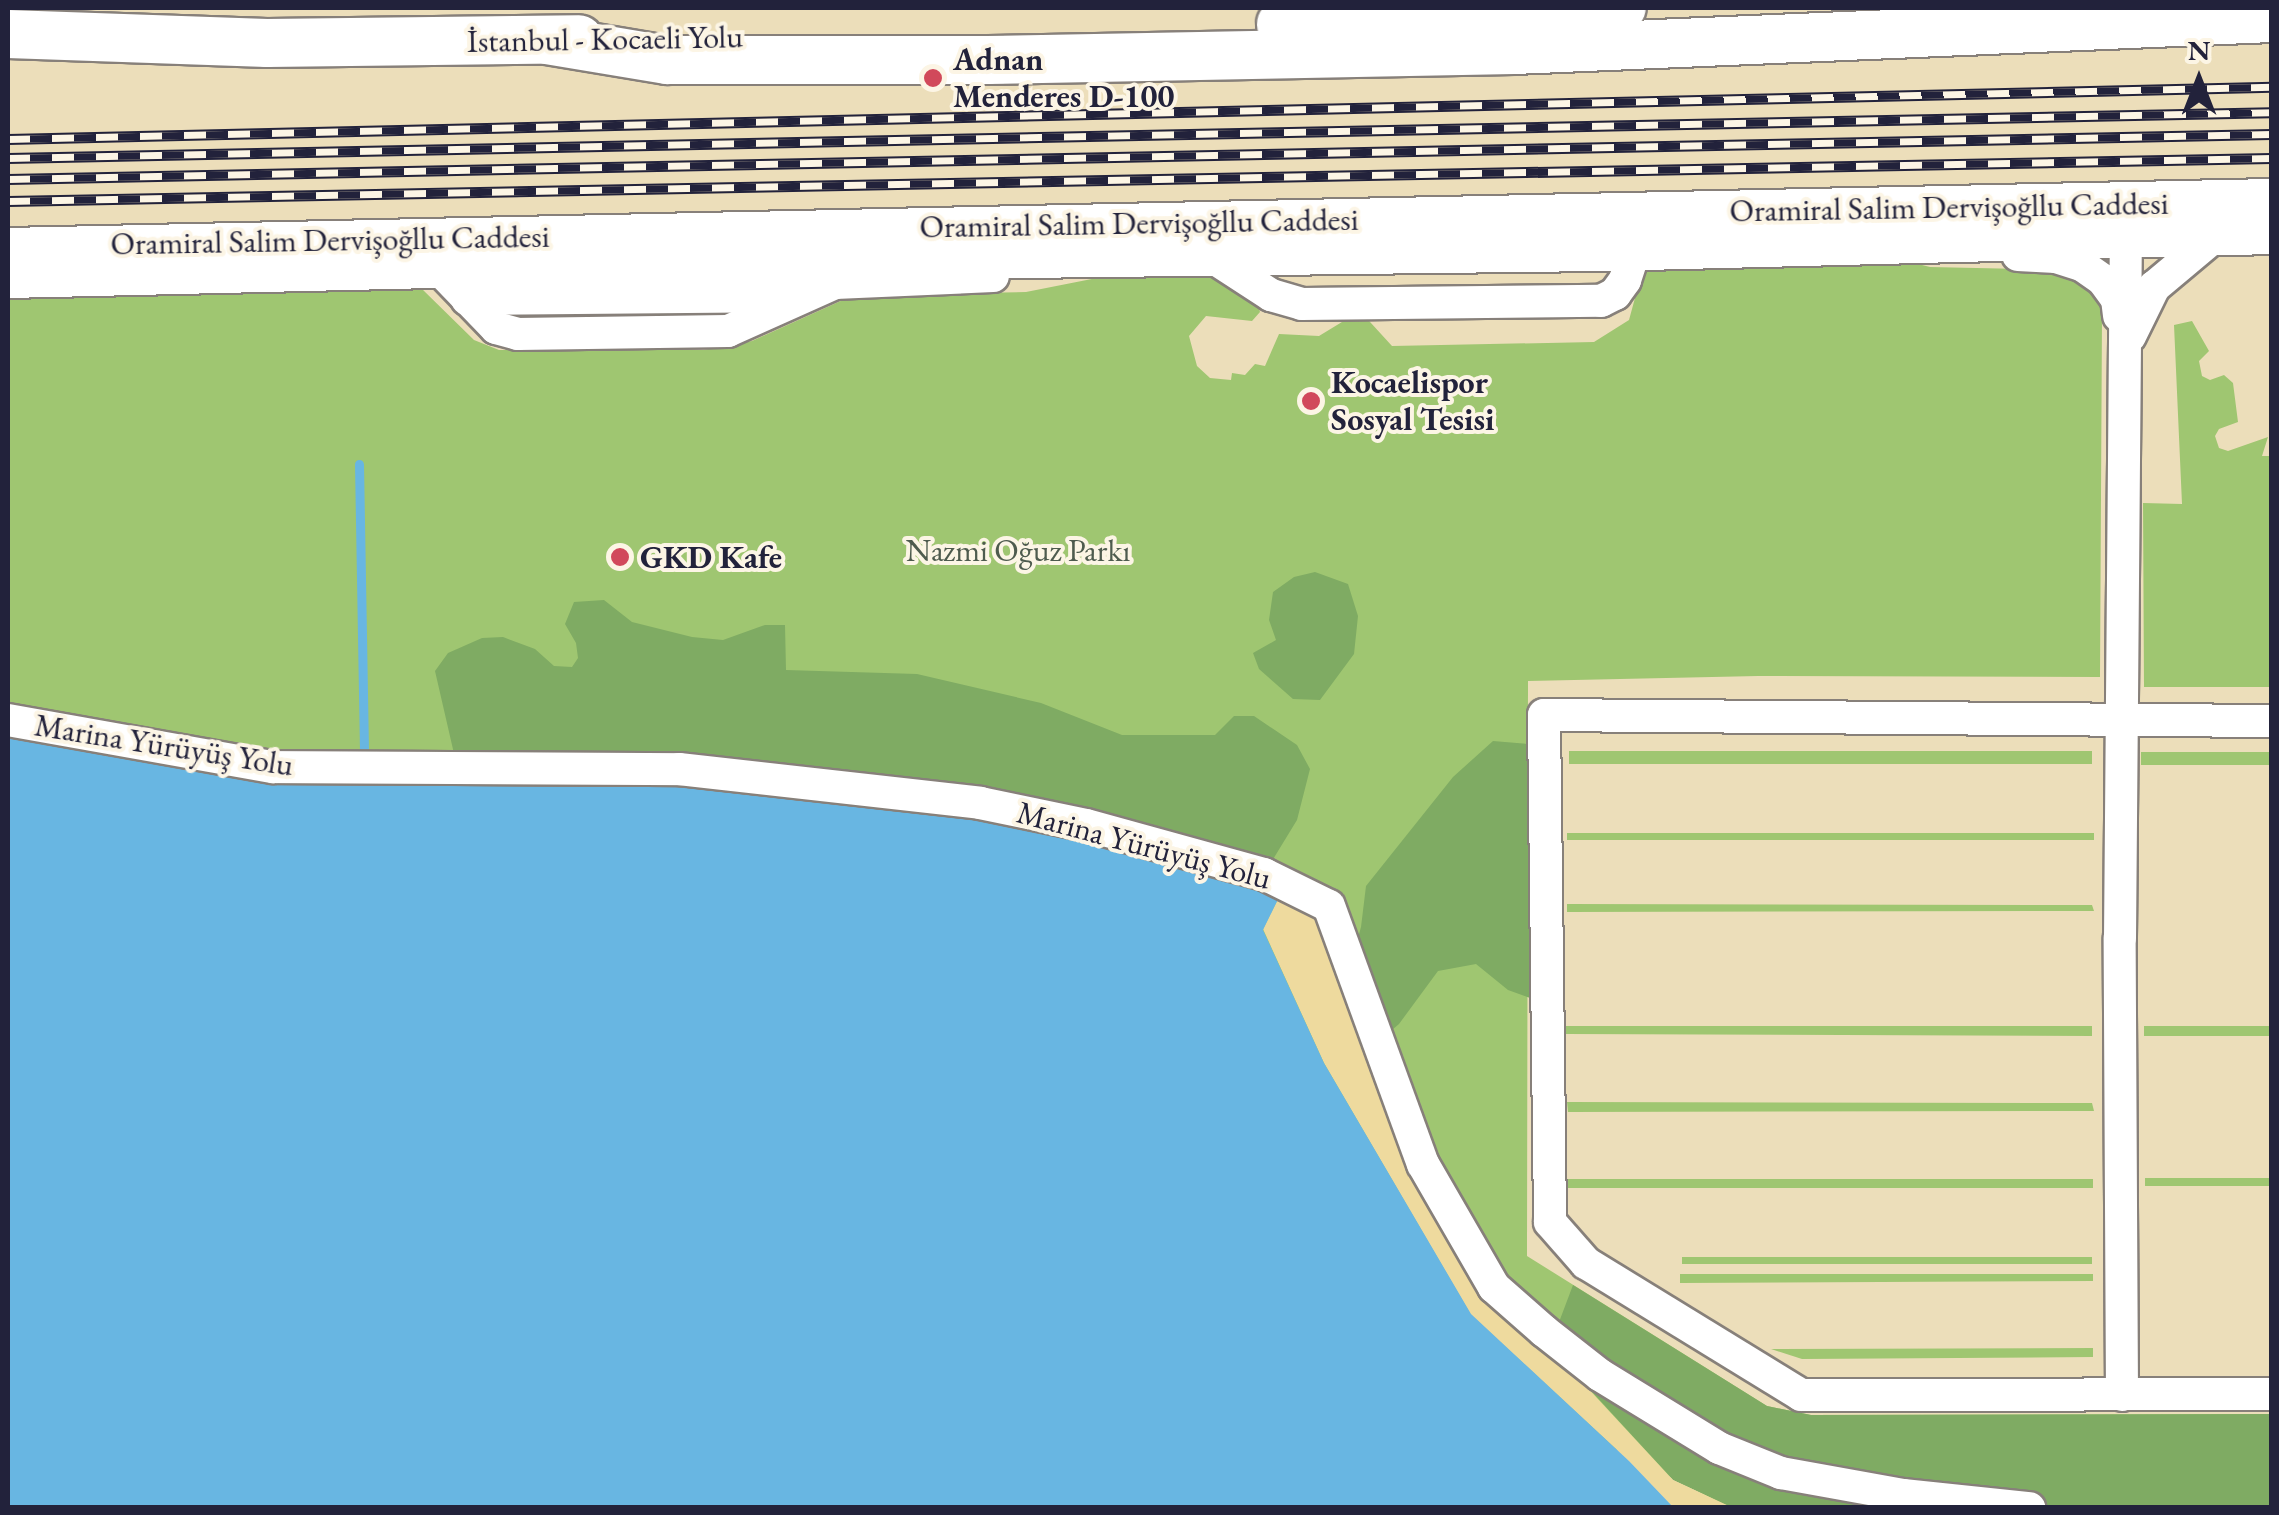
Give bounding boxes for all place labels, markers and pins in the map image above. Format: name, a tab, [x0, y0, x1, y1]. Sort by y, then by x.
place label: Adnan Menderes D-100	[953, 41, 1174, 116]
marker: Adnan Menderes D-100	[922, 67, 944, 89]
place label: Kocaelispor Sosyal Tesisi	[1331, 364, 1494, 439]
marker: Kocaelispor Sosyal Tesisi	[1300, 390, 1322, 412]
place label: GKD Kafe	[640, 538, 782, 576]
marker: GKD Kafe	[609, 546, 631, 568]

